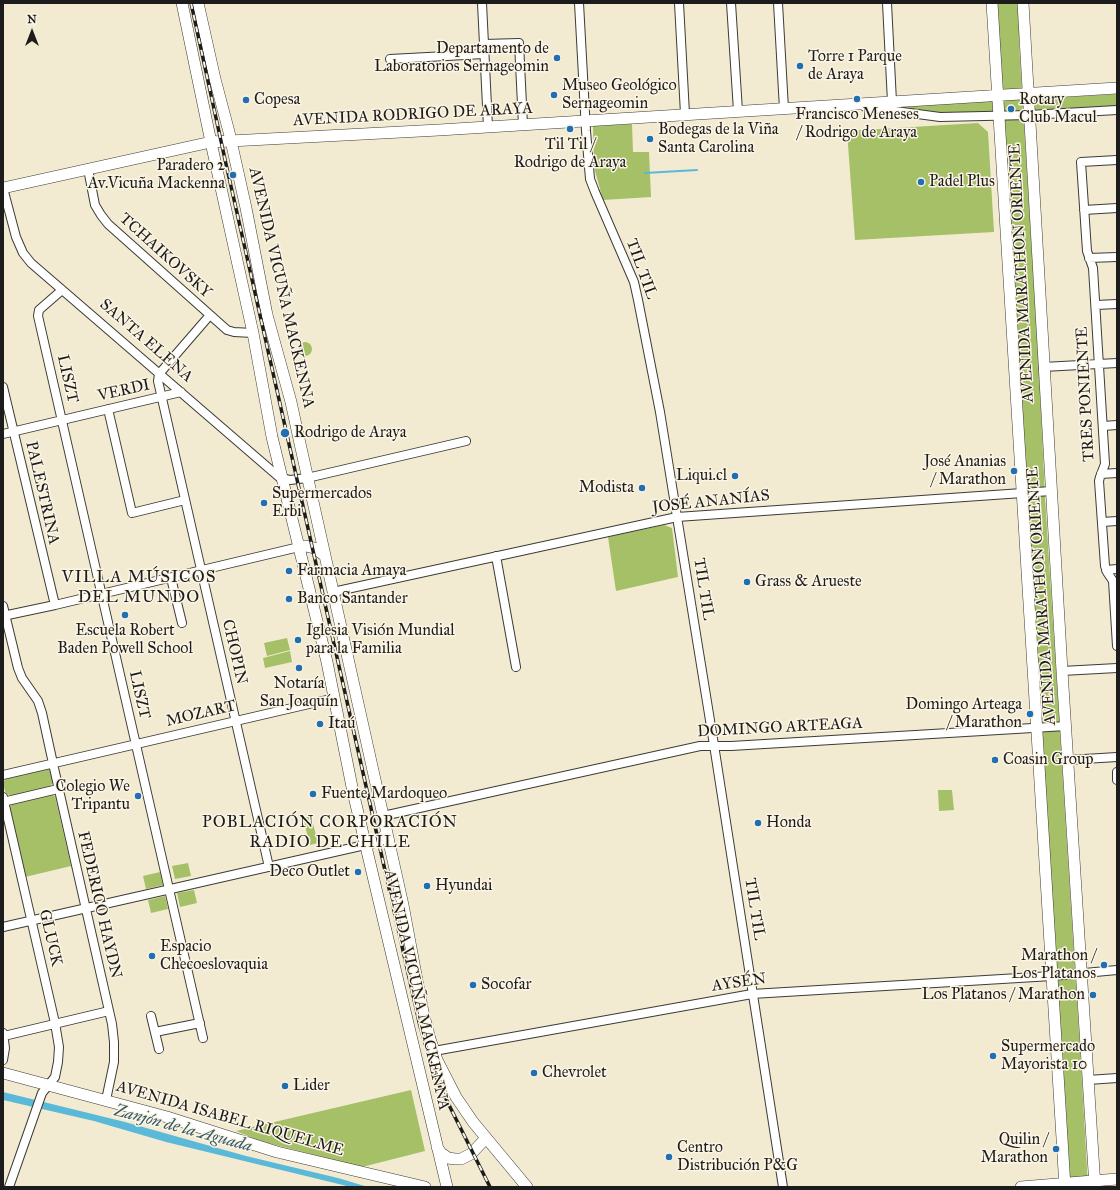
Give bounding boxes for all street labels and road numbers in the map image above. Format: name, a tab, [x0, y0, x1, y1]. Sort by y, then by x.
street label: AVENIDA RODRIGO DE ARAYA	[293, 99, 533, 131]
street label: AVENIDA MARATHON ORIENTE	[1006, 143, 1038, 403]
street label: AVENIDA VICUÑA MACKENNA	[244, 166, 318, 410]
street label: TCHAIKOVSKY	[115, 210, 215, 302]
street label: TIL TIL	[621, 236, 661, 302]
street label: SANTA ELENA	[95, 295, 197, 387]
street label: TRES PONIENTE	[1073, 326, 1099, 462]
street label: LISZT	[52, 353, 82, 405]
street label: VERDI	[96, 376, 152, 406]
street label: PALESTRINA	[21, 440, 63, 546]
street label: AVENIDA MARATHON ORIENTE	[1023, 466, 1061, 726]
street label: JOSÉ ANANÍAS	[651, 486, 771, 518]
street label: TIL TIL	[689, 557, 717, 621]
street label: CHOPIN	[217, 618, 251, 686]
street label: LISZT	[124, 669, 154, 721]
street label: MOZART	[164, 697, 238, 731]
street label: DOMINGO ARTEAGA	[697, 714, 863, 742]
street label: FEDERICO HAYDN	[73, 829, 125, 981]
street label: AVENIDA VICUÑA MACKENNA	[379, 868, 453, 1112]
street label: TIL TIL	[740, 877, 768, 941]
street label: GLUCK	[34, 908, 66, 968]
street label: AYSÉN	[711, 970, 767, 996]
street label: AVENIDA ISABEL RIQUELME	[114, 1077, 346, 1161]

